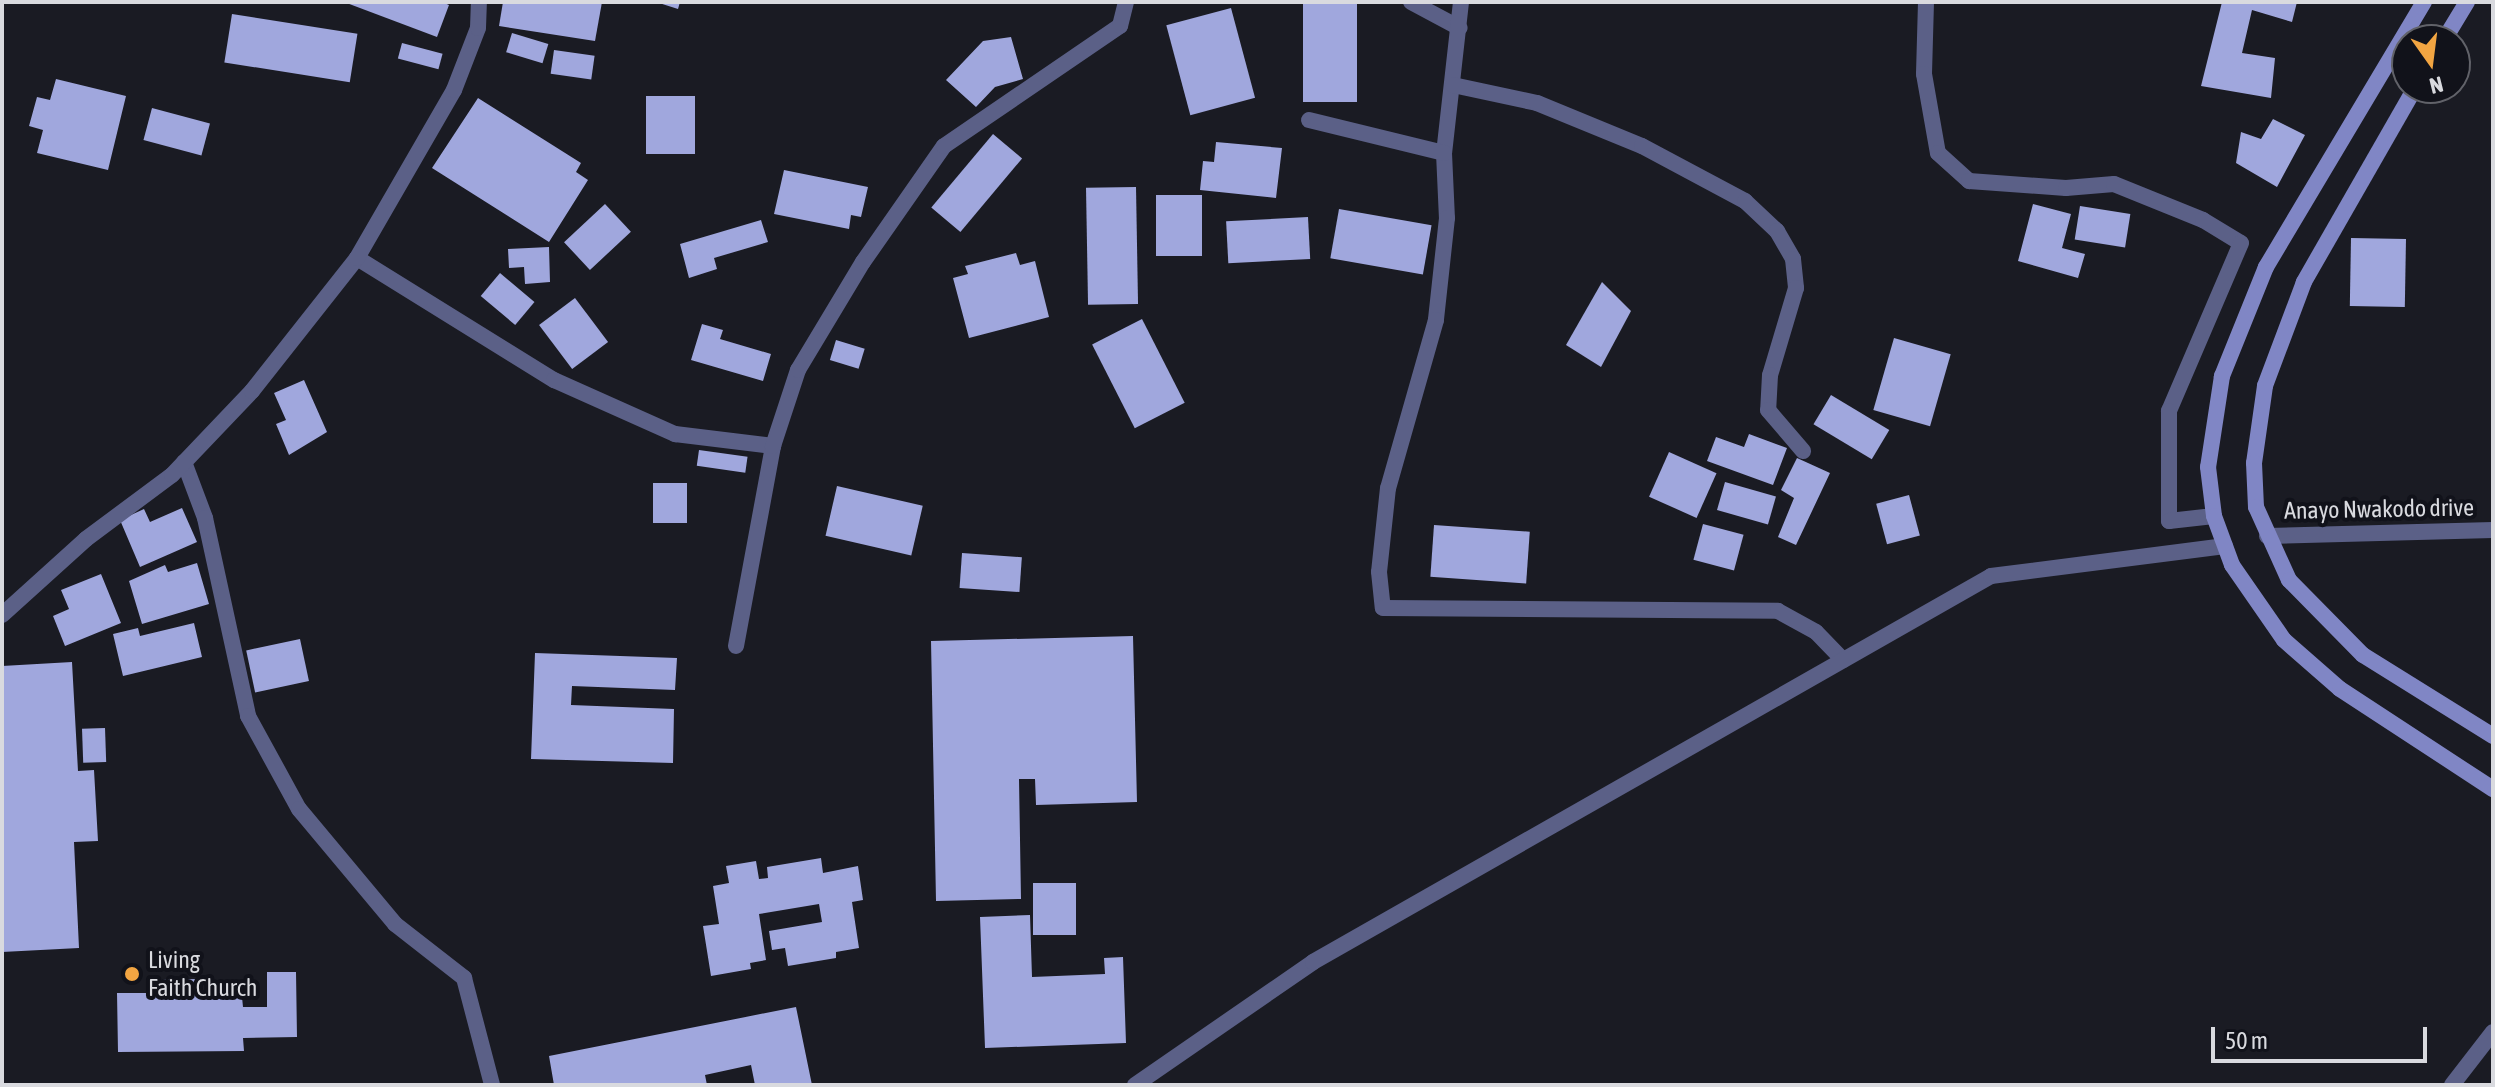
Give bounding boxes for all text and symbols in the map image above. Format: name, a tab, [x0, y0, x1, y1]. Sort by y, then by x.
north arrow	[2391, 24, 2471, 104]
text: N	[2427, 71, 2446, 100]
street label: Anayo Nwakodo drive	[2284, 493, 2474, 525]
place label: Living Faith Church	[148, 946, 257, 1002]
marker: Living Faith Church	[123, 965, 141, 983]
scale bar	[2215, 1011, 2431, 1061]
text: 50 m	[2225, 1027, 2268, 1054]

